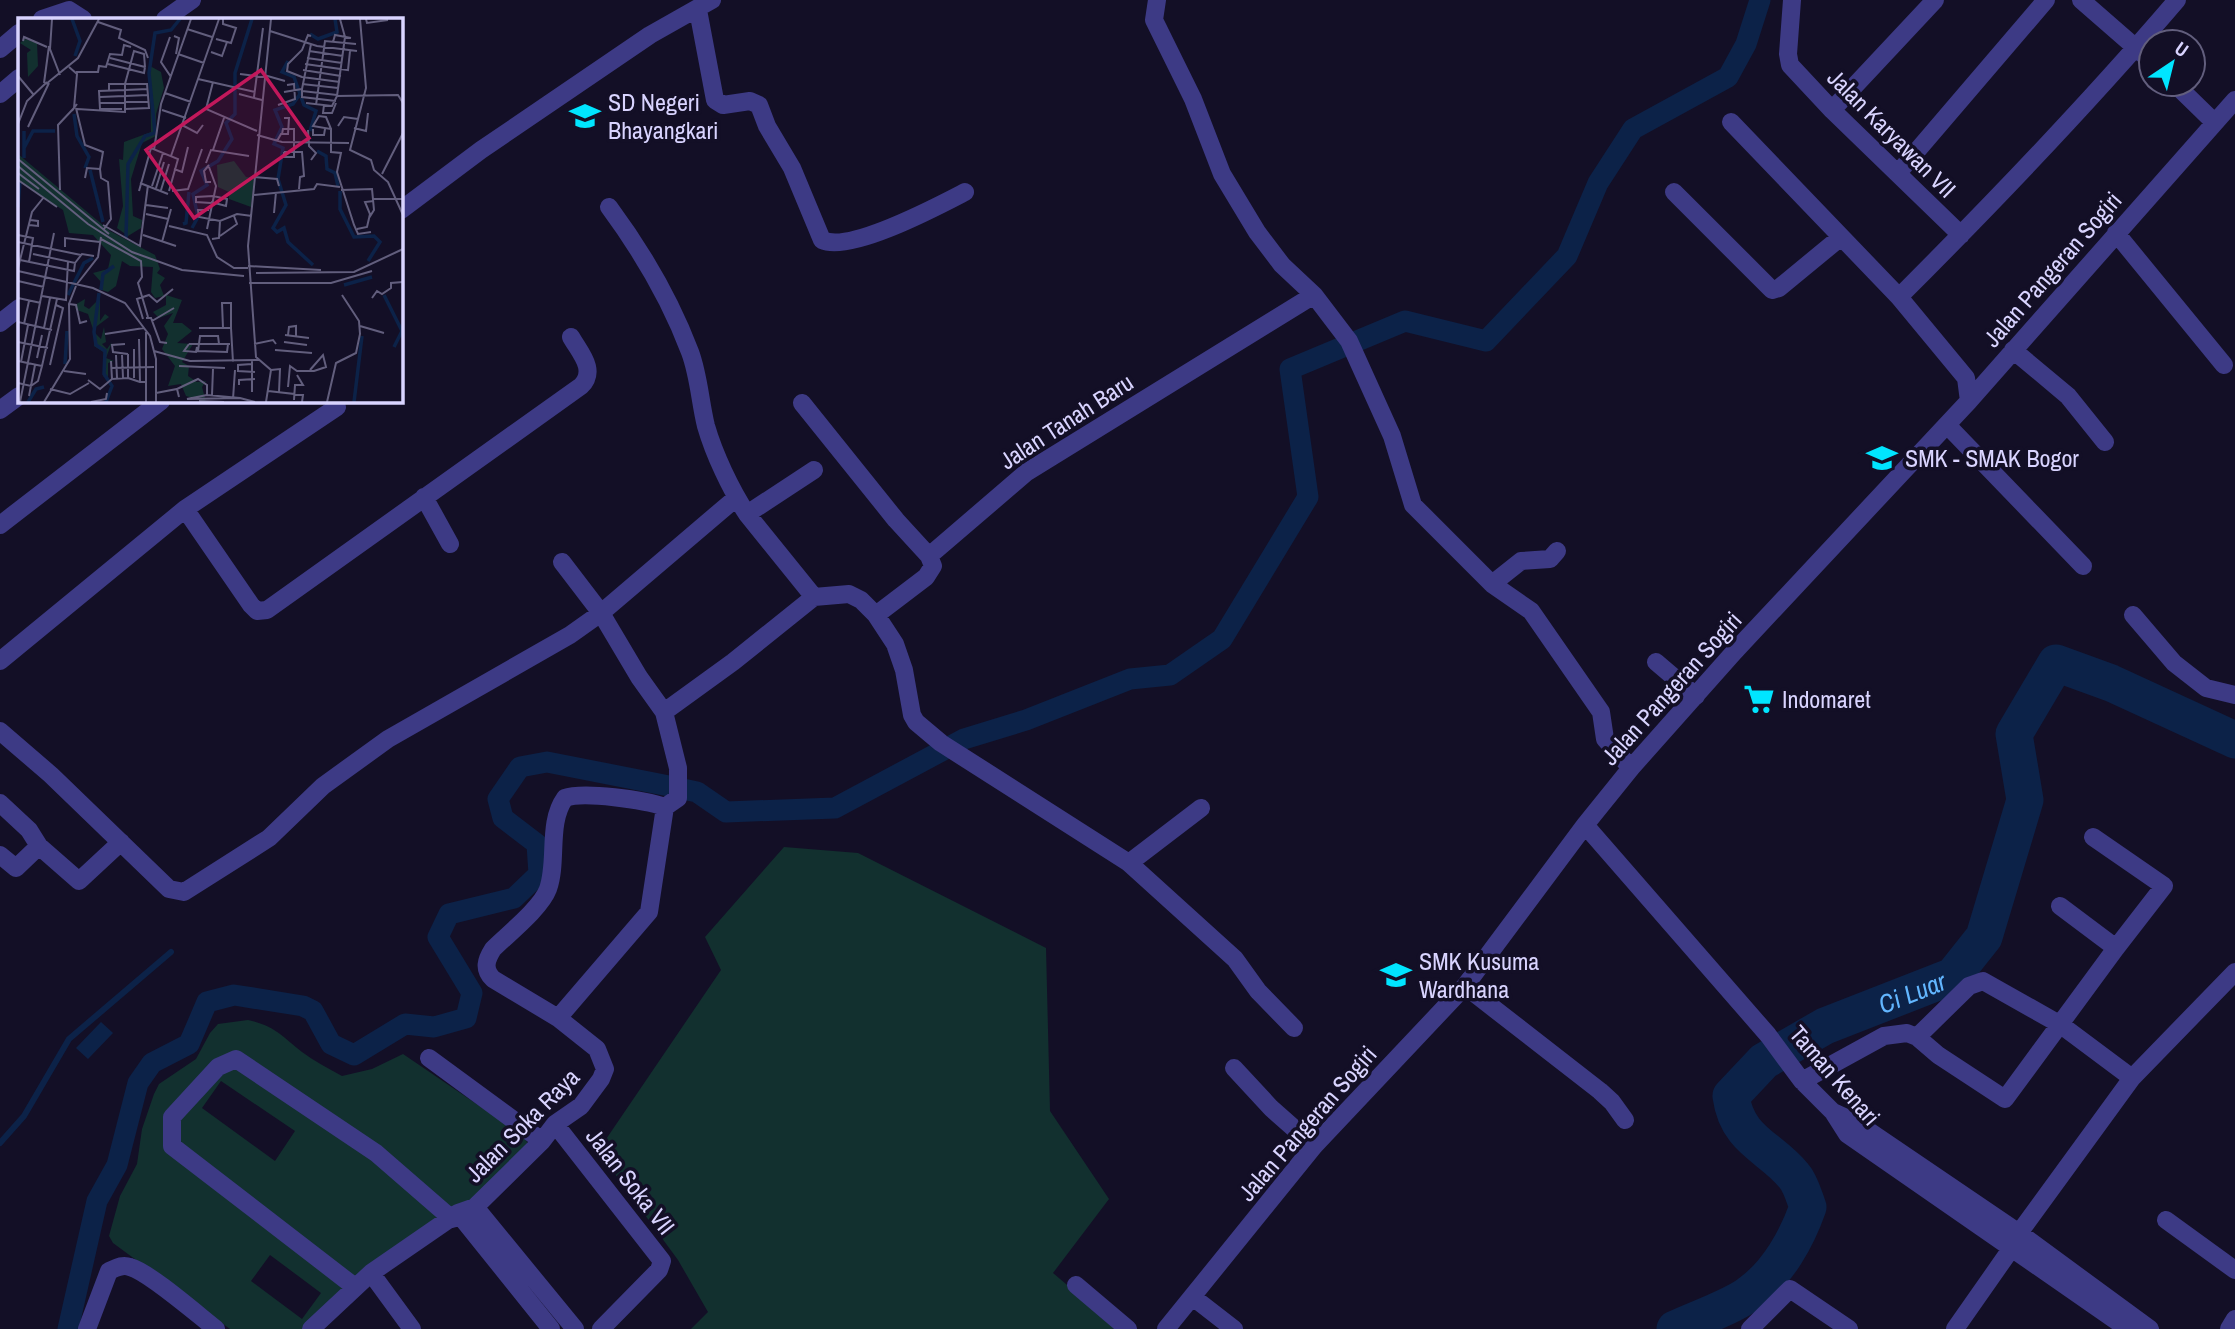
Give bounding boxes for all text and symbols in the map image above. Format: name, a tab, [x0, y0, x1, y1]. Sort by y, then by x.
inset map	[18, 18, 402, 402]
north arrow	[2137, 28, 2207, 98]
text: U	[2170, 35, 2194, 63]
street label: Jalan Karyawan VII	[1821, 62, 1963, 204]
place label: SD Negeri Bhayangkari	[608, 86, 719, 146]
school or university icon: SD Negeri Bhayangkari	[568, 99, 602, 133]
street label: Jalan Pangeran Sogiri	[1976, 185, 2128, 353]
street label: Jalan Tanah Baru	[993, 366, 1139, 476]
school or university icon: SMK - SMAK Bogor	[1865, 441, 1899, 475]
place label: SMK - SMAK Bogor	[1905, 442, 2079, 474]
street label: Jalan Pangeran Sogiri	[1594, 605, 1748, 771]
supermarket icon: Indomaret	[1742, 682, 1776, 716]
place label: Indomaret	[1782, 683, 1871, 715]
place label: SMK Kusuma Wardhana	[1419, 945, 1539, 1005]
school or university icon: SMK Kusuma Wardhana	[1379, 958, 1413, 992]
water label: Ci Luar	[1873, 963, 1952, 1021]
street label: Taman Kenari	[1783, 1018, 1887, 1132]
street label: Jalan Pangeran Sogiri	[1231, 1039, 1383, 1207]
street label: Jalan Soka Raya	[458, 1061, 586, 1189]
street label: Jalan Soka VII	[579, 1121, 683, 1241]

